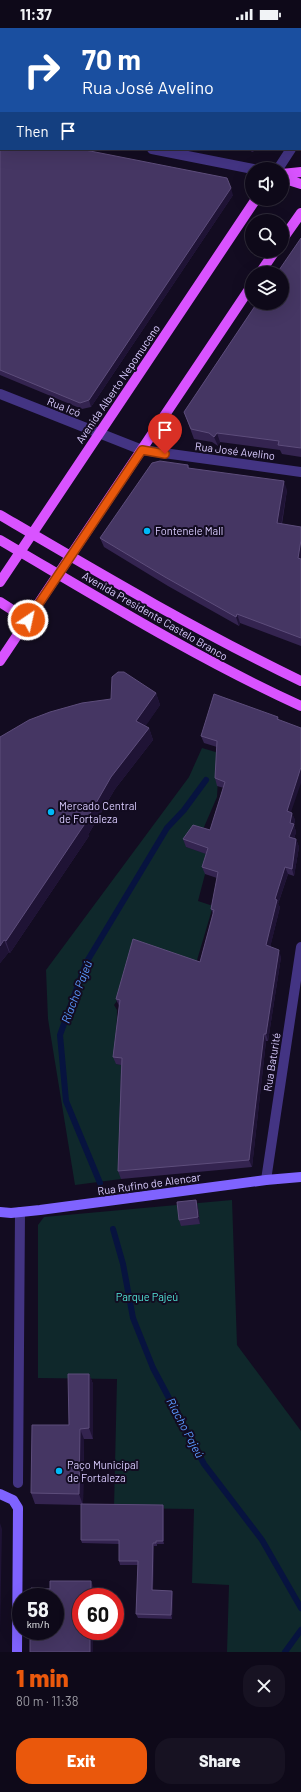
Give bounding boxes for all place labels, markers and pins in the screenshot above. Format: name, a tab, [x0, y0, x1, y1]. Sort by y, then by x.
pin	[148, 413, 182, 454]
place label: Fontenele Mall	[155, 524, 223, 537]
marker: Fontenele Mall	[142, 526, 152, 536]
place label: Mercado Central de Fortaleza	[59, 799, 137, 825]
marker: Mercado Central de Fortaleza	[46, 807, 56, 817]
place label: Paço Municipal de Fortaleza	[67, 1458, 138, 1484]
marker: Paço Municipal de Fortaleza	[54, 1466, 64, 1476]

